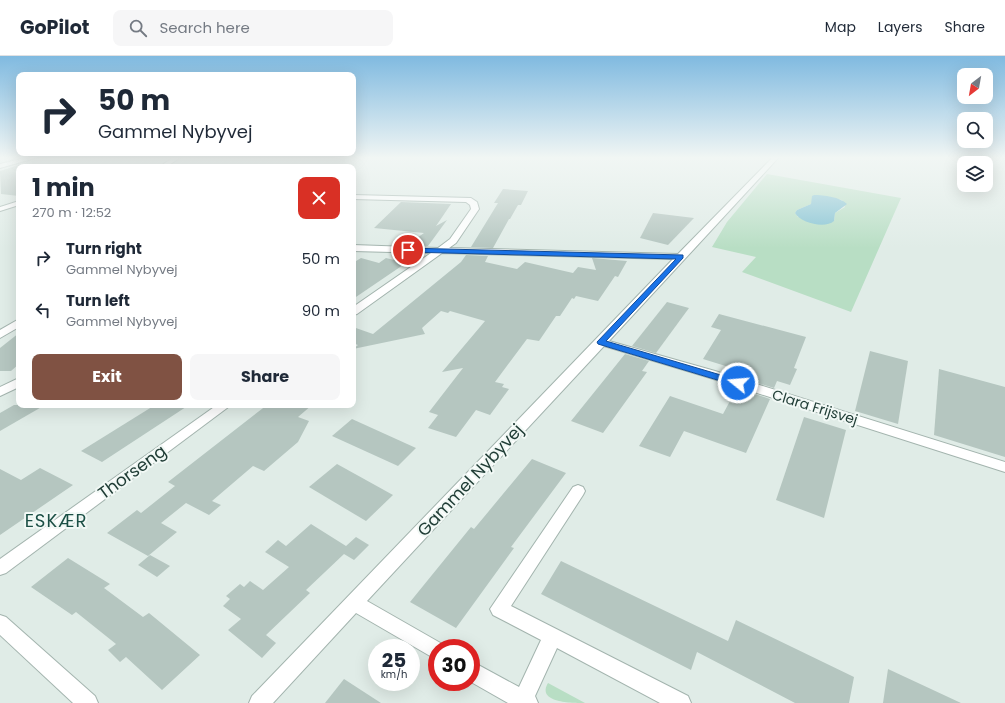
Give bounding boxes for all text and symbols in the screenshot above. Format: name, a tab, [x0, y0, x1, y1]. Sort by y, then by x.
search box	[113, 10, 393, 46]
text: GoPilot	[20, 14, 89, 41]
icon: search	[127, 17, 149, 39]
text: Search here	[159, 17, 250, 38]
text: Map	[825, 17, 856, 37]
text: Layers	[878, 17, 922, 37]
text: Share	[944, 17, 985, 37]
north arrow	[957, 68, 993, 104]
map controls	[957, 68, 993, 192]
text: 50 m	[98, 81, 170, 120]
icon: right	[32, 88, 84, 140]
button: search	[957, 112, 993, 148]
text: Gammel Nybyvej	[98, 119, 252, 144]
button: layers	[957, 156, 993, 192]
text: 1 min	[32, 171, 95, 204]
button: close	[298, 177, 340, 219]
text: 270 m · 12:52	[32, 203, 111, 222]
pin	[391, 233, 425, 267]
text: Turn right	[66, 238, 142, 259]
icon: arrive	[397, 239, 419, 261]
icon: right	[32, 247, 54, 269]
text: 50 m	[302, 248, 340, 269]
text: Gammel Nybyvej	[66, 260, 178, 279]
text: Turn left	[66, 290, 130, 311]
icon: left	[32, 299, 54, 321]
text: 90 m	[302, 300, 340, 321]
text: Gammel Nybyvej	[66, 312, 178, 331]
button: Exit	[32, 354, 182, 400]
button: Share	[190, 354, 340, 400]
position arrow	[717, 362, 759, 404]
street label: Clara Frijsvej	[770, 384, 860, 430]
street label: Gammel Nybyvej	[411, 418, 529, 542]
street label: Thorseng	[93, 439, 171, 505]
district label: ESKÆR	[25, 508, 87, 533]
speed limit sign: 30	[428, 639, 480, 691]
text: 25	[382, 646, 406, 674]
text: km/h	[381, 667, 407, 682]

